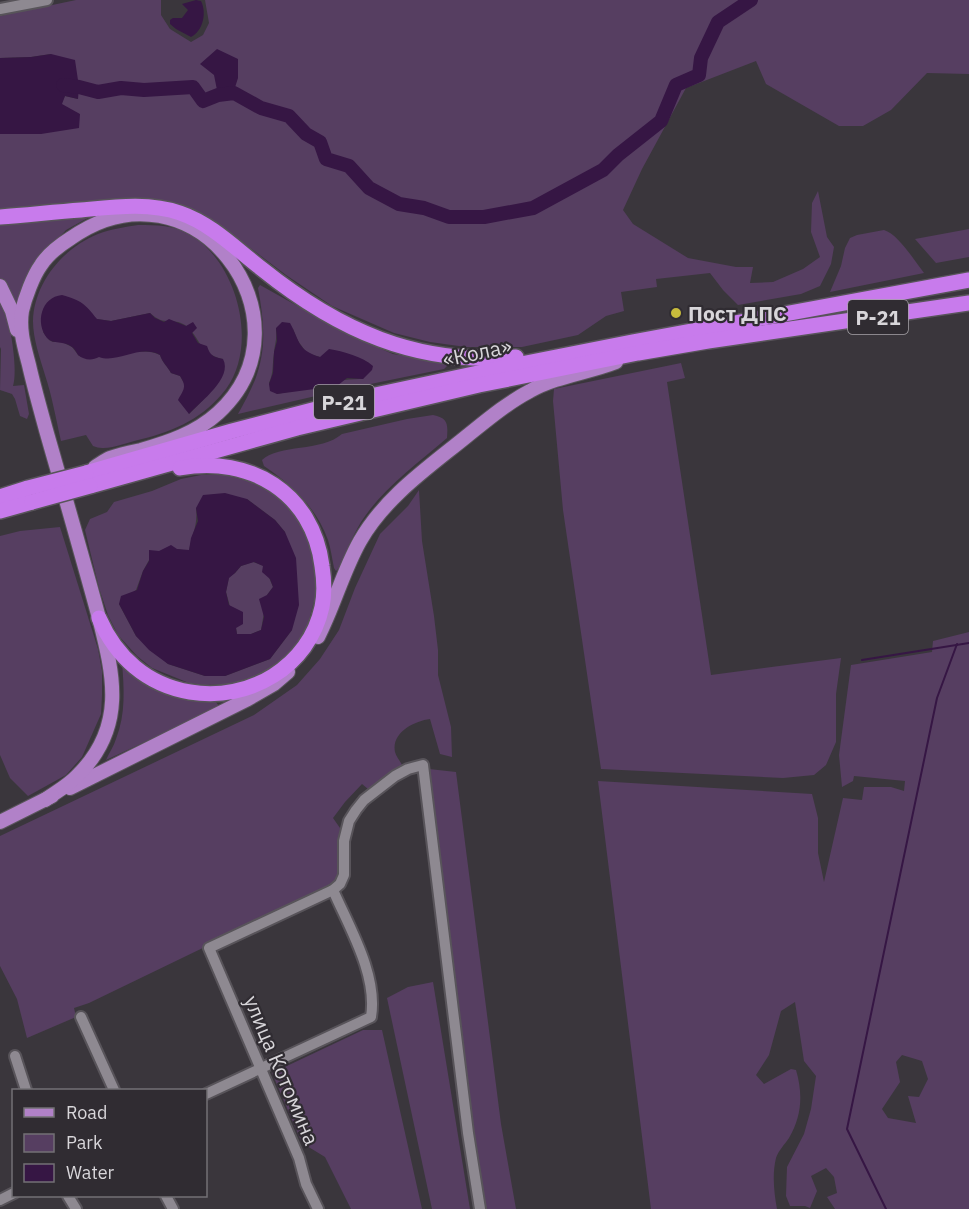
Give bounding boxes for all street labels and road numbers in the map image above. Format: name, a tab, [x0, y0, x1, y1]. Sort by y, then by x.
road number: Р-21	[848, 300, 908, 334]
street label: «Кола»	[440, 331, 514, 373]
road number: Р-21	[314, 385, 374, 419]
street label: улица Котомина	[238, 991, 326, 1149]

